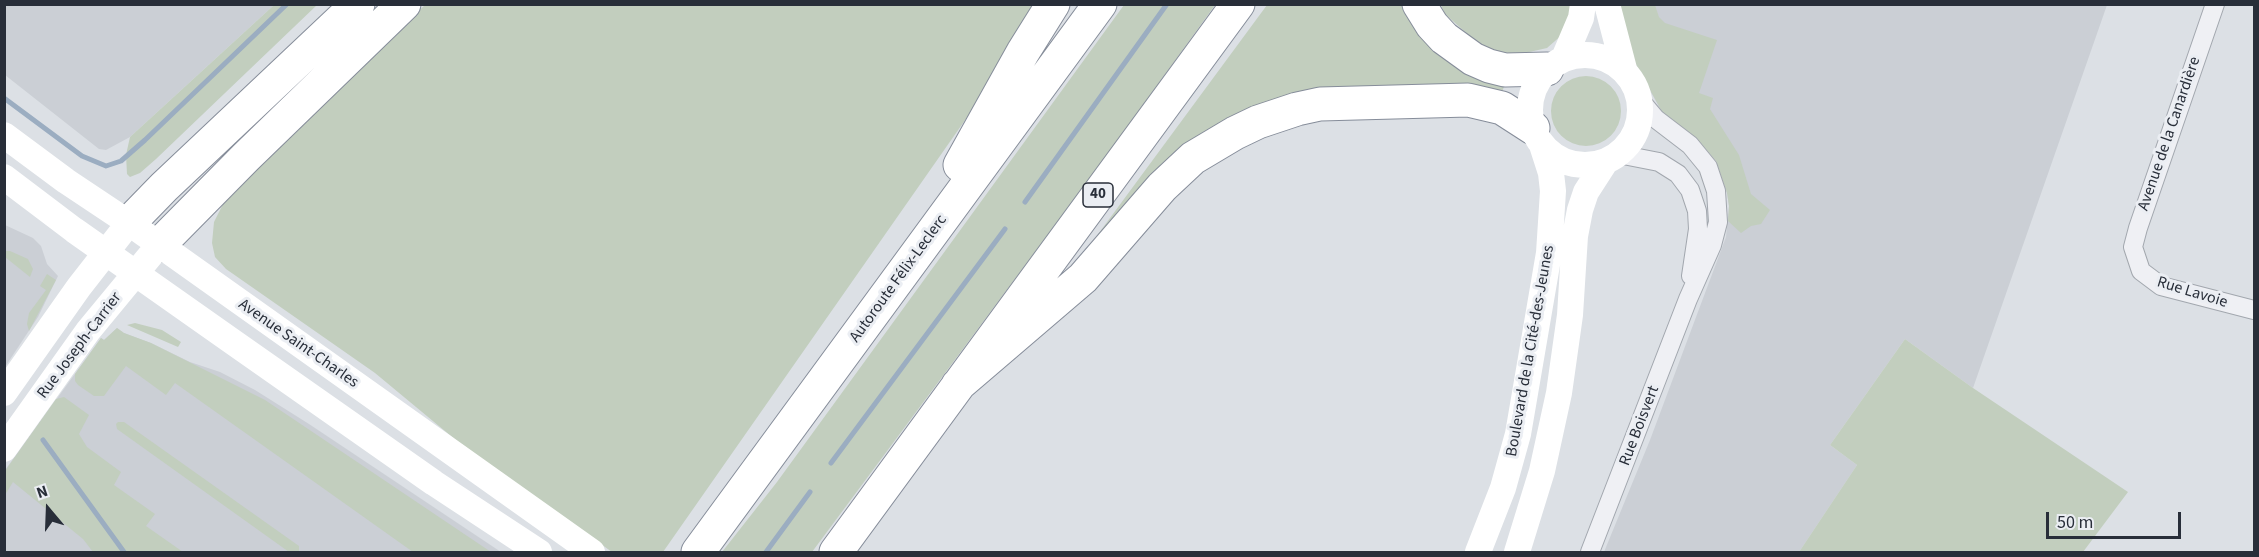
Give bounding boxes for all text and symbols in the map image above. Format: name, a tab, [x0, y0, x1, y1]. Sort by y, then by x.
street label: Avenue de la Canardière	[2135, 55, 2205, 213]
road number: 40	[1083, 183, 1113, 207]
street label: Autoroute Félix-Leclerc	[846, 211, 952, 347]
street label: Boulevard de la Cité-des-Jeunes	[1503, 244, 1559, 458]
street label: Rue Lavoie	[2154, 273, 2230, 313]
street label: Rue Joseph-Carrier	[34, 289, 126, 403]
street label: Avenue Saint-Charles	[234, 295, 362, 393]
street label: Rue Boisvert	[1616, 383, 1664, 469]
north arrow	[18, 479, 78, 539]
text: N	[34, 480, 51, 504]
scale bar	[2049, 500, 2184, 538]
text: 50 m	[2057, 510, 2093, 535]

